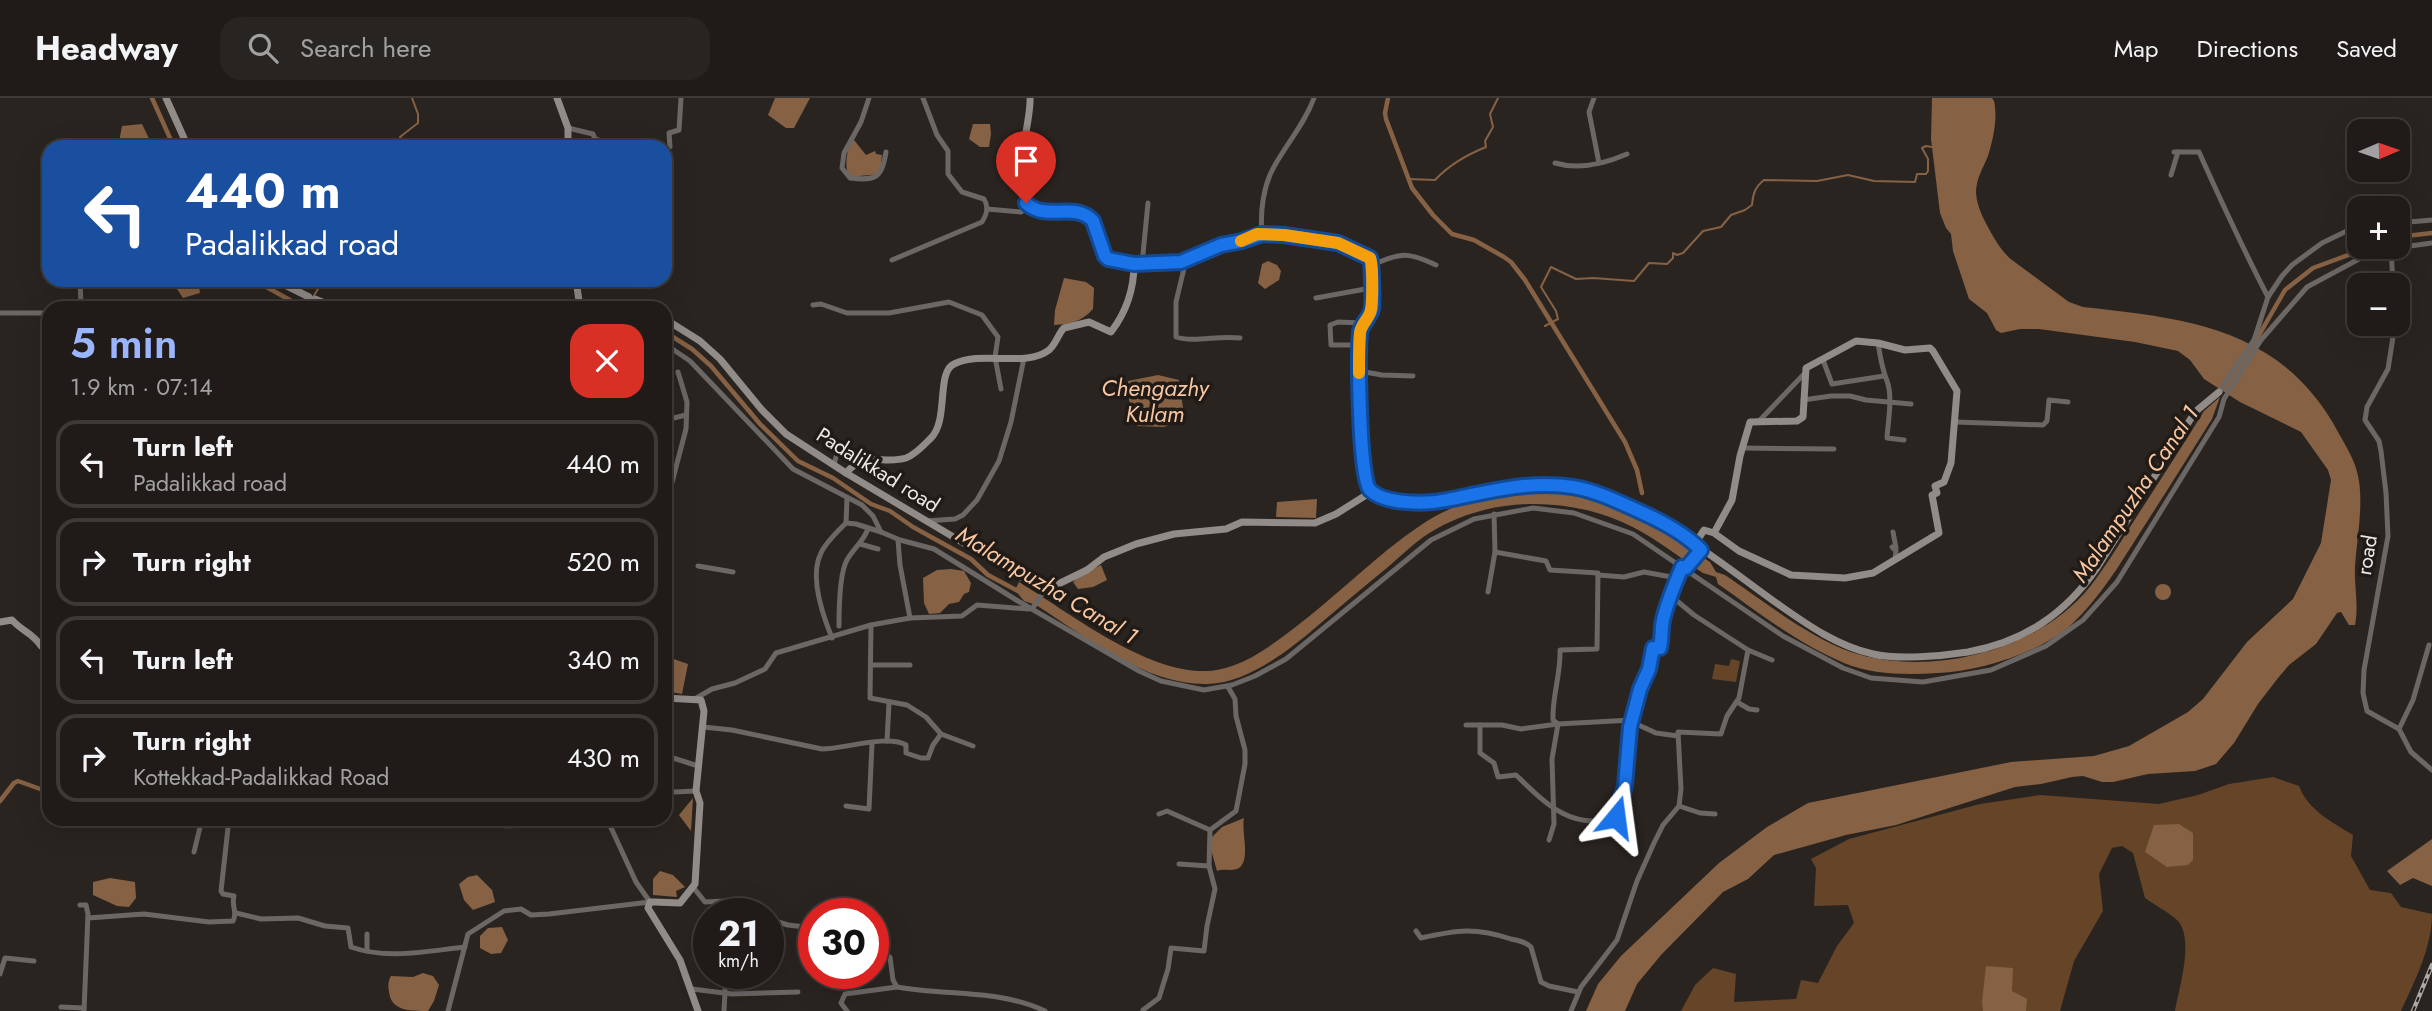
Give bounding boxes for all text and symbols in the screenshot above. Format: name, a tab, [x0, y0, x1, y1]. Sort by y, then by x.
search box	[220, 17, 710, 80]
text: Headway	[35, 25, 178, 72]
icon: search	[244, 29, 282, 67]
text: Search here	[300, 29, 431, 67]
text: Map	[2114, 31, 2159, 66]
text: Directions	[2197, 31, 2298, 66]
text: Saved	[2336, 31, 2397, 66]
north arrow	[2347, 119, 2410, 182]
map controls	[2347, 119, 2410, 336]
pin	[996, 131, 1056, 203]
icon: arrive	[1007, 142, 1045, 180]
text: 440 m	[185, 156, 341, 226]
icon: left	[70, 168, 161, 259]
button: +	[2347, 196, 2410, 259]
text: Padalikkad road	[185, 221, 399, 267]
button: −	[2347, 273, 2410, 336]
text: 5 min	[70, 313, 177, 374]
button: close	[570, 324, 644, 398]
text: 1.9 km · 07:14	[70, 370, 213, 404]
water label: Chengazhy Kulam	[1101, 371, 1211, 431]
water label: Malampuzha Canal 1	[2063, 399, 2207, 589]
street label: Padalikkad road	[810, 420, 946, 520]
text: Turn left	[133, 428, 233, 466]
icon: left	[74, 445, 112, 483]
text: 440 m	[566, 445, 640, 483]
text: Padalikkad road	[133, 466, 287, 500]
water label: Malampuzha Canal 1	[950, 517, 1144, 653]
street label: road	[2349, 533, 2385, 577]
icon: right	[74, 543, 112, 581]
text: Turn right	[133, 543, 251, 581]
text: 520 m	[567, 543, 640, 581]
icon: left	[74, 641, 112, 679]
text: Turn left	[133, 641, 233, 679]
text: 340 m	[567, 641, 640, 679]
text: Turn right	[133, 722, 251, 760]
icon: right	[74, 739, 112, 777]
text: 430 m	[567, 739, 640, 777]
text: Kottekkad-Padalikkad Road	[133, 760, 389, 794]
position arrow	[1579, 780, 1653, 854]
speed limit sign: 30	[798, 898, 889, 989]
text: 21	[718, 909, 759, 959]
text: km/h	[718, 948, 759, 974]

